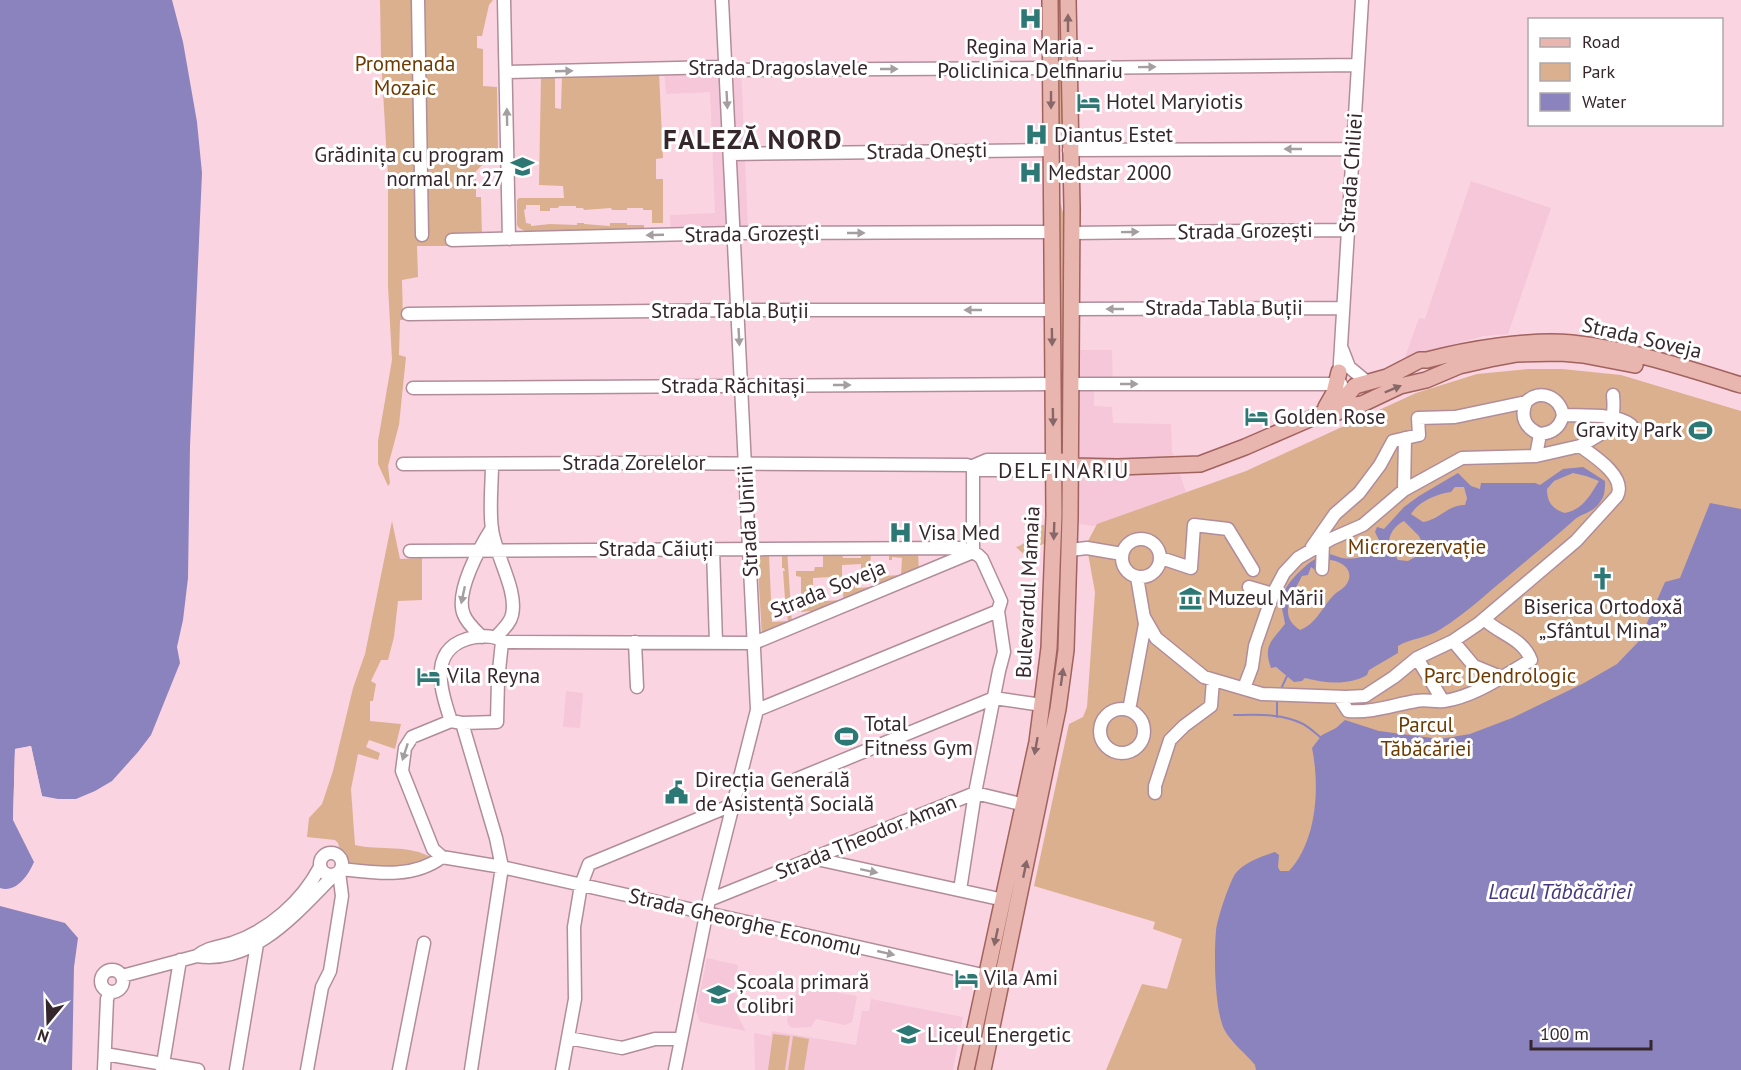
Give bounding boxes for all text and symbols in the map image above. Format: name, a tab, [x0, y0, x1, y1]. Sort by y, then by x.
hospital icon: Regina Maria - Policlinica Delfinariu	[1017, 6, 1043, 32]
one-way arrow	[1063, 14, 1073, 33]
legend	[1528, 18, 1723, 126]
text: Road	[1582, 30, 1620, 53]
place label: Regina Maria - Policlinica Delfinariu	[937, 33, 1123, 84]
park label: Promenada Mozaic	[355, 50, 455, 101]
street label: Strada Dragoslavele	[688, 54, 868, 81]
text: Park	[1582, 60, 1615, 83]
one-way arrow	[1138, 62, 1157, 72]
one-way arrow	[880, 64, 899, 74]
one-way arrow	[555, 66, 574, 76]
place label: Hotel Maryiotis	[1106, 88, 1243, 115]
hotel icon: Hotel Maryiotis	[1075, 89, 1101, 115]
text: Water	[1582, 90, 1626, 113]
one-way arrow	[723, 91, 732, 110]
one-way arrow	[1046, 91, 1056, 110]
one-way arrow	[502, 108, 511, 127]
street label: Strada Chiliei	[1333, 112, 1368, 234]
place label: Diantus Estet	[1054, 121, 1173, 148]
district label: FALEZĂ NORD	[663, 122, 843, 156]
hospital icon: Diantus Estet	[1023, 122, 1049, 148]
street label: Strada Onești	[866, 136, 988, 165]
place label: Grădinița cu program normal nr. 27	[314, 141, 504, 192]
one-way arrow	[1284, 144, 1303, 154]
school or university icon: Grădinița cu program normal nr. 27	[509, 154, 535, 180]
place label: Medstar 2000	[1048, 159, 1171, 186]
hospital icon: Medstar 2000	[1017, 160, 1043, 186]
street label: Strada Grozești	[1177, 216, 1313, 245]
street label: Strada Grozești	[684, 219, 820, 248]
one-way arrow	[1120, 227, 1139, 237]
one-way arrow	[846, 228, 865, 238]
one-way arrow	[645, 230, 664, 239]
street label: Strada Tabla Buții	[1145, 294, 1303, 321]
street label: Strada Tabla Buții	[651, 297, 809, 324]
one-way arrow	[1106, 304, 1125, 314]
one-way arrow	[963, 305, 982, 315]
street label: Strada Soveja	[1580, 311, 1705, 364]
one-way arrow	[735, 328, 744, 347]
one-way arrow	[1048, 328, 1057, 347]
street label: Strada Răchitași	[661, 372, 805, 399]
one-way arrow	[1119, 379, 1138, 389]
one-way arrow	[833, 380, 852, 390]
one-way arrow	[1384, 384, 1402, 394]
place label: Golden Rose	[1274, 403, 1386, 430]
hotel icon: Golden Rose	[1243, 404, 1269, 430]
one-way arrow	[1049, 407, 1058, 426]
place label: Gravity Park	[1575, 416, 1682, 443]
sports icon: Gravity Park	[1687, 417, 1713, 443]
street label: Strada Zorelelor	[562, 449, 706, 476]
district label: DELFINARIU	[998, 456, 1130, 484]
street label: Strada Unirii	[731, 464, 764, 578]
street label: Bulevardul Mamaia	[1010, 505, 1045, 679]
place label: Visa Med	[918, 519, 1000, 546]
hospital icon: Visa Med	[888, 520, 914, 546]
one-way arrow	[1049, 522, 1058, 541]
park label: Microrezervație	[1348, 533, 1486, 560]
street label: Strada Căiuți	[598, 535, 714, 562]
street label: Strada Soveja	[766, 553, 889, 624]
church icon: Biserica Ortodoxă „Sfântul Mina”	[1590, 566, 1616, 592]
place label: Muzeul Mării	[1208, 584, 1324, 611]
museum icon: Muzeul Mării	[1177, 585, 1203, 611]
one-way arrow	[458, 586, 467, 605]
place label: Biserica Ortodoxă „Sfântul Mina”	[1523, 593, 1683, 644]
place label: Vila Reyna	[446, 662, 540, 689]
park label: Parc Dendrologic	[1424, 662, 1576, 689]
hotel icon: Vila Reyna	[416, 663, 442, 689]
one-way arrow	[1058, 668, 1067, 687]
place label: Total Fitness Gym	[864, 710, 973, 761]
park label: Parcul Tăbăcăriei	[1380, 711, 1472, 762]
sports icon: Total Fitness Gym	[833, 723, 859, 749]
one-way arrow	[1031, 737, 1040, 756]
one-way arrow	[400, 743, 410, 761]
place label: Direcția Generală de Asistență Socială	[695, 766, 874, 817]
public building icon: Direcția Generală de Asistență Socială	[664, 779, 690, 805]
street label: Strada Theodor Aman	[771, 788, 960, 885]
one-way arrow	[1021, 859, 1030, 878]
one-way arrow	[860, 867, 879, 876]
water label: Lacul Tăbăcăriei	[1488, 877, 1633, 905]
street label: Strada Gheorghe Economu	[626, 882, 864, 961]
one-way arrow	[991, 928, 1000, 947]
one-way arrow	[877, 949, 895, 959]
place label: Vila Ami	[983, 964, 1058, 991]
hotel icon: Vila Ami	[953, 965, 979, 991]
place label: Școala primară Colibri	[736, 968, 869, 1019]
school or university icon: Școala primară Colibri	[705, 981, 731, 1007]
north arrow	[18, 992, 78, 1052]
scale bar	[1531, 1013, 1651, 1051]
place label: Liceul Energetic	[927, 1021, 1071, 1048]
school or university icon: Liceul Energetic	[896, 1022, 922, 1048]
text: 100 m	[1540, 1022, 1589, 1045]
text: N	[35, 1025, 51, 1047]

